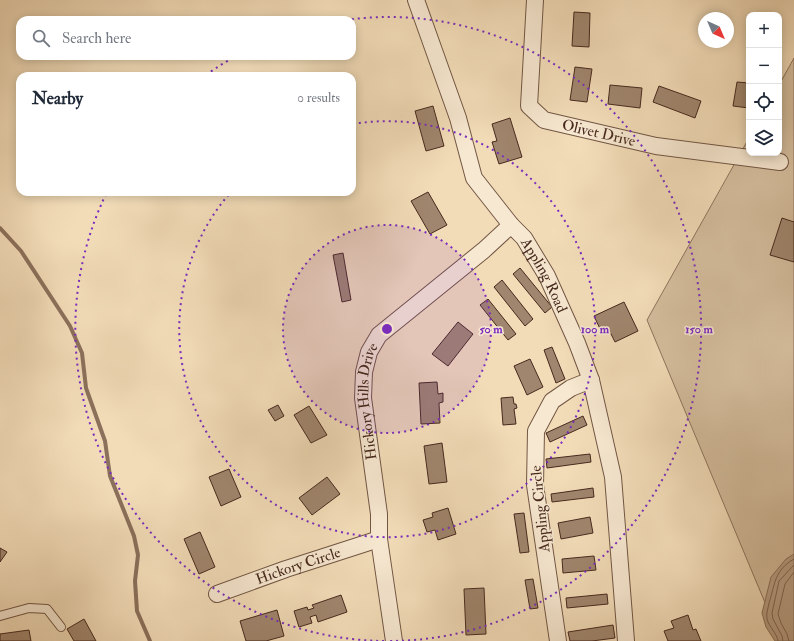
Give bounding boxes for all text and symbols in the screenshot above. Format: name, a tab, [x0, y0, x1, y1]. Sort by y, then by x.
north arrow	[698, 12, 734, 48]
map controls	[746, 12, 782, 156]
button: +	[746, 12, 782, 48]
search box	[16, 16, 356, 60]
icon: search	[30, 27, 52, 49]
text: Search here	[62, 29, 131, 48]
button: −	[746, 48, 782, 84]
button: locate	[746, 84, 782, 120]
text: Nearby	[32, 88, 83, 109]
text: 0 results	[297, 90, 340, 106]
street label: Olivet Drive	[560, 115, 637, 151]
button: layers	[746, 120, 782, 156]
street label: Appling Road	[516, 234, 571, 316]
centre of rings	[380, 322, 394, 336]
text: 50 m	[479, 322, 503, 337]
text: 100 m	[581, 322, 610, 337]
text: 150 m	[685, 322, 713, 337]
street label: Hickory Hills Drive	[354, 339, 382, 461]
street label: Appling Circle	[526, 464, 556, 554]
street label: Hickory Circle	[253, 543, 343, 589]

